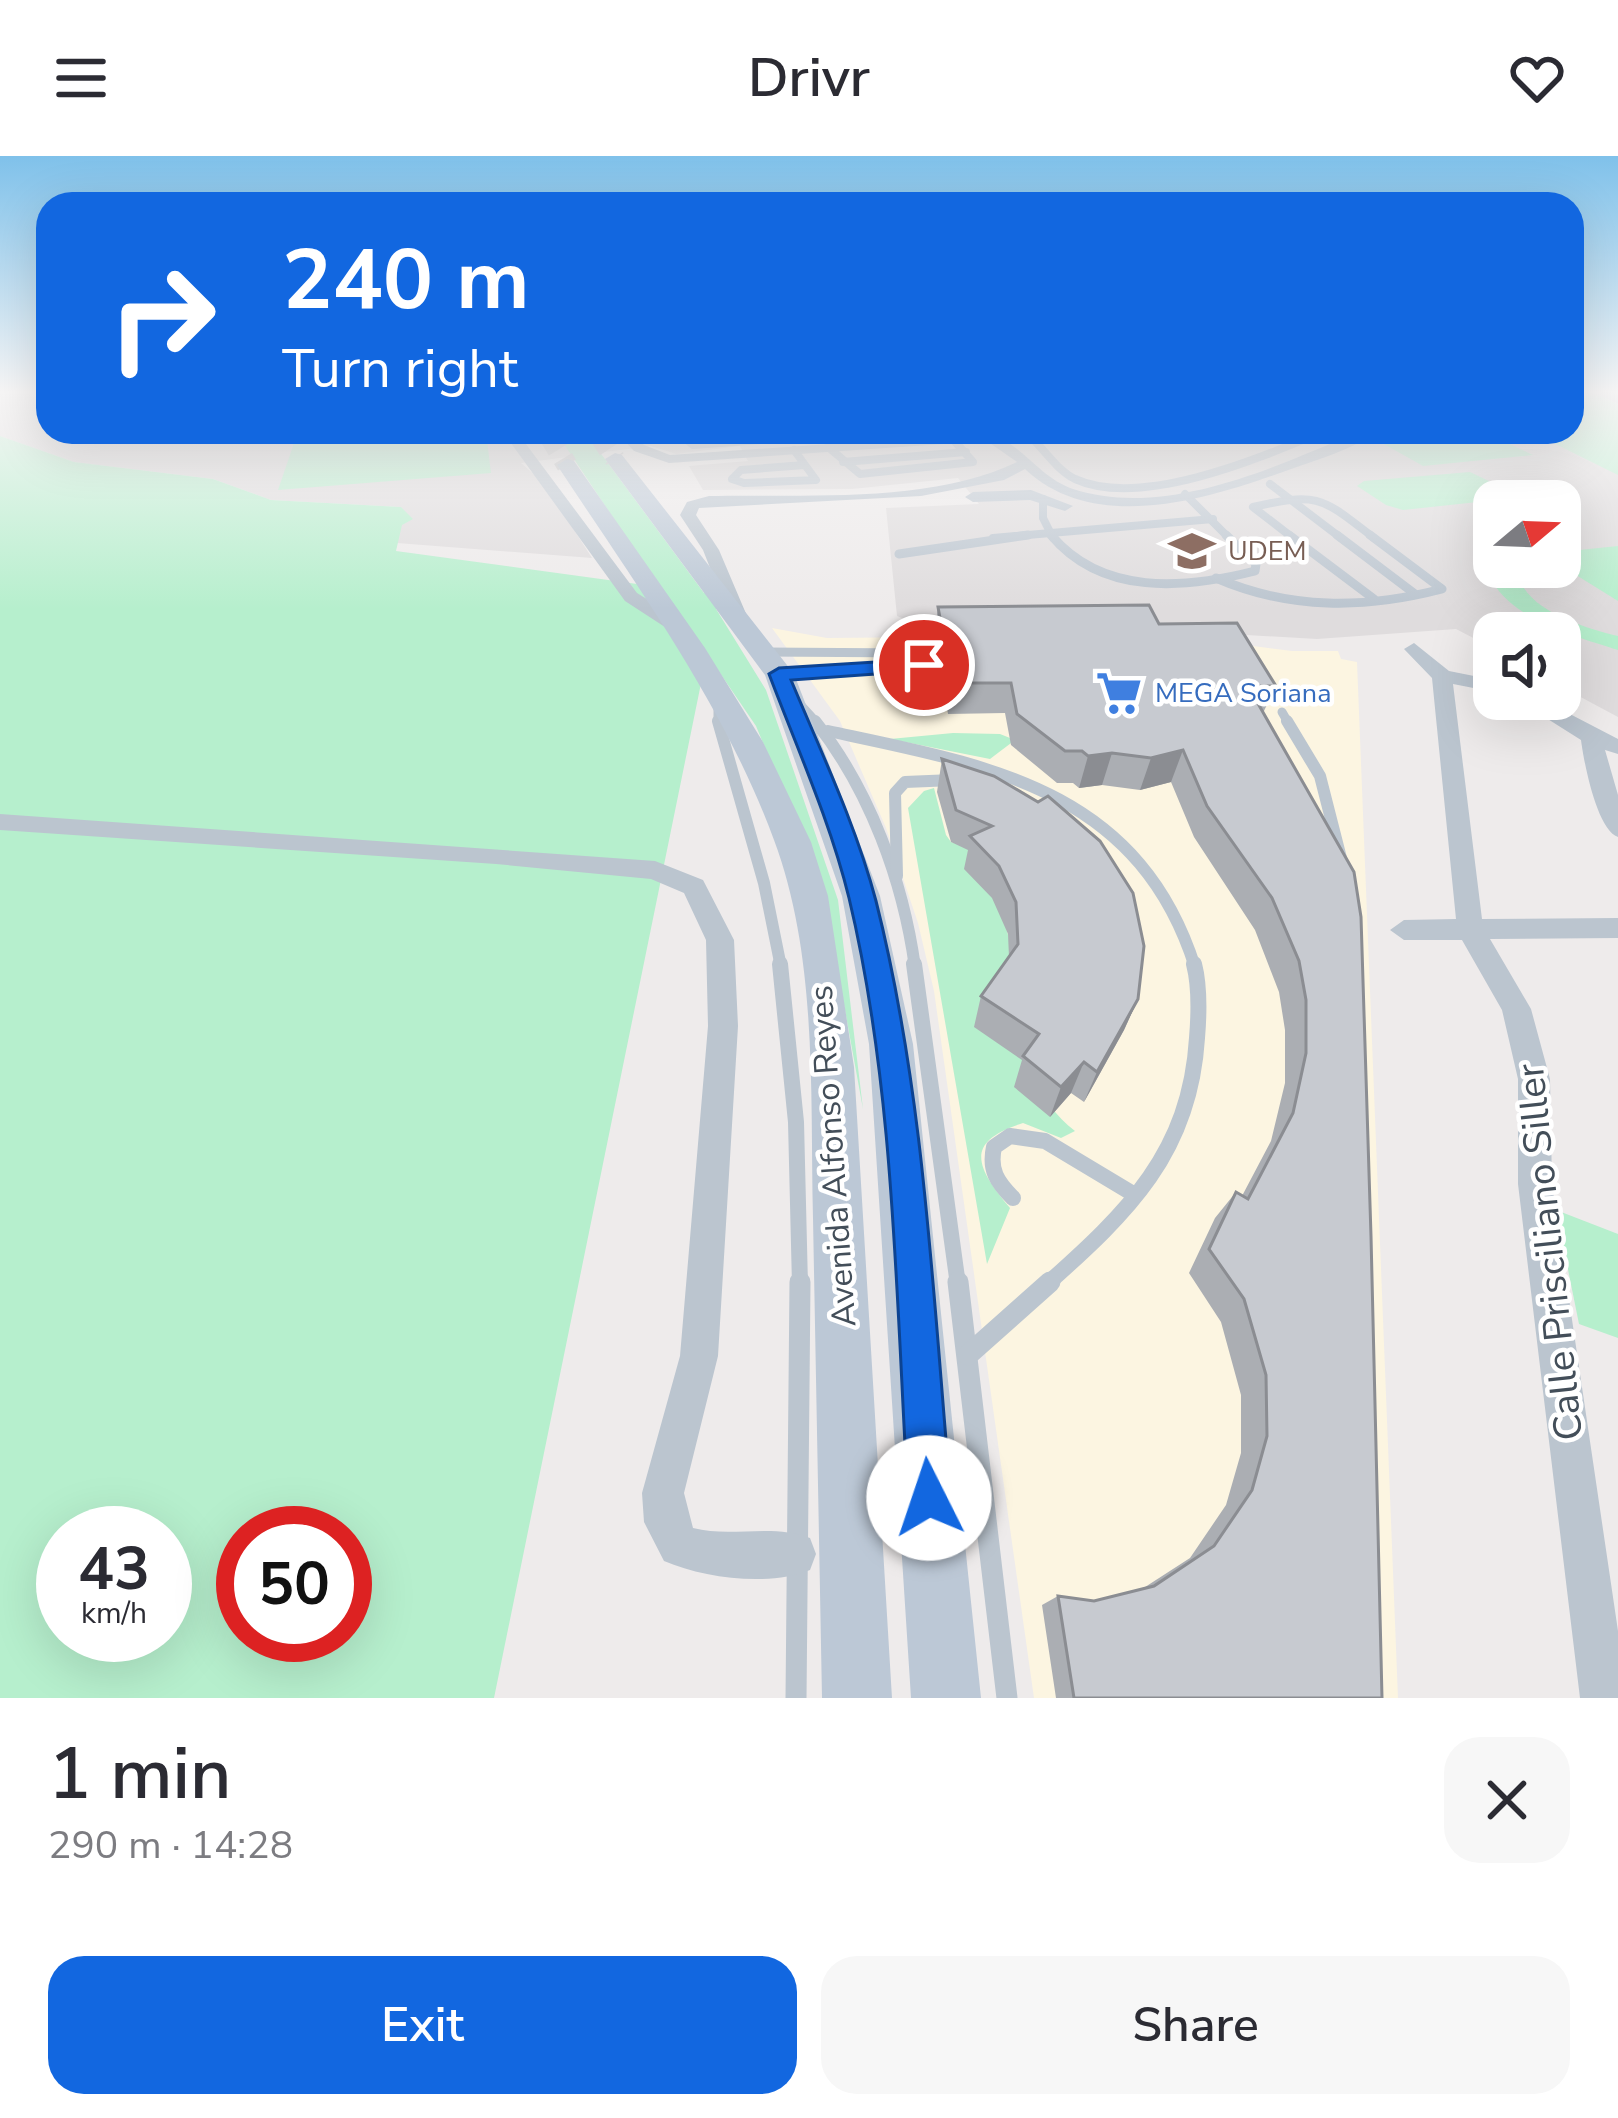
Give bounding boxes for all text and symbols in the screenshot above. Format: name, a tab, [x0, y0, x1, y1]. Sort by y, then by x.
text: Drivr	[748, 41, 870, 115]
icon: menu	[48, 45, 114, 111]
icon: heart	[1504, 45, 1570, 111]
text: 240 m	[282, 223, 530, 338]
icon: right	[84, 240, 240, 396]
text: Turn right	[282, 332, 518, 406]
north arrow	[1473, 480, 1581, 588]
map controls	[1473, 480, 1581, 720]
school or university icon: UDEM	[1167, 526, 1217, 576]
place label: UDEM	[1228, 533, 1307, 570]
button: sound	[1473, 612, 1581, 720]
pin	[873, 614, 975, 716]
icon: arrive	[891, 632, 957, 698]
supermarket icon: MEGA Soriana	[1094, 668, 1144, 718]
place label: MEGA Soriana	[1155, 675, 1331, 712]
street label: Avenida Alfonso Reyes	[799, 984, 867, 1328]
street label: Calle Prisciliano Siller	[1504, 1061, 1596, 1443]
position arrow	[866, 1435, 992, 1561]
speed limit sign: 50	[216, 1506, 372, 1662]
text: 43	[78, 1528, 150, 1610]
text: km/h	[81, 1593, 147, 1634]
text: 1 min	[48, 1725, 231, 1823]
button: close	[1444, 1737, 1570, 1863]
text: 290 m · 14:28	[48, 1819, 293, 1872]
button: Exit	[48, 1956, 797, 2094]
button: Share	[821, 1956, 1570, 2094]

